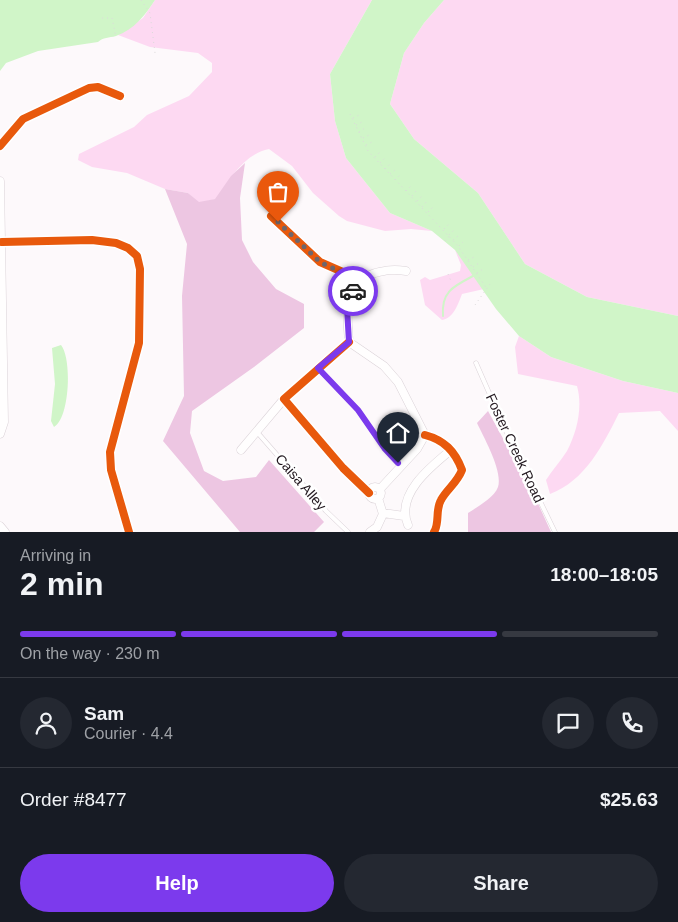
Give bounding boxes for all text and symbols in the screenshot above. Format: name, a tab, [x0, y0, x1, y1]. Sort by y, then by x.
pin	[257, 171, 299, 222]
icon: bag	[264, 178, 292, 206]
courier	[328, 266, 378, 316]
icon: car	[339, 277, 367, 305]
street label: Foster Creek Road	[483, 391, 547, 505]
pin	[377, 412, 419, 463]
icon: home	[384, 419, 412, 447]
street label: Caisa Alley	[272, 451, 330, 513]
text: Arriving in	[20, 547, 91, 564]
text: 18:00–18:05	[550, 564, 658, 585]
text: 2 min	[20, 566, 104, 602]
text: On the way · 230 m	[20, 645, 160, 662]
button: person	[20, 697, 72, 749]
button: chat	[542, 697, 594, 749]
button: phone	[606, 697, 658, 749]
text: Sam	[84, 703, 124, 724]
text: Courier · 4.4	[84, 725, 173, 742]
text: Order #8477	[20, 789, 127, 810]
text: $25.63	[600, 789, 658, 810]
button: Help	[20, 854, 334, 912]
button: Share	[344, 854, 658, 912]

